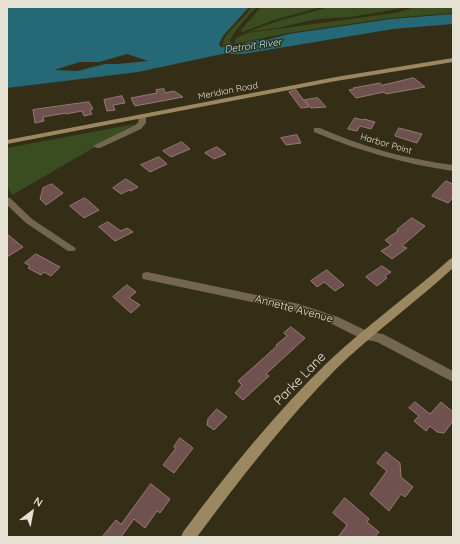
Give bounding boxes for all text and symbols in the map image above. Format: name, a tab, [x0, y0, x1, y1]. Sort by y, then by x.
water label: Detroit River	[224, 36, 282, 56]
street label: Meridian Road	[197, 80, 259, 102]
street label: Harbor Point	[359, 131, 413, 157]
street label: Annette Avenue	[254, 292, 334, 326]
street label: Parke Lane	[271, 349, 329, 409]
north arrow	[12, 492, 52, 532]
text: N	[31, 494, 46, 510]

